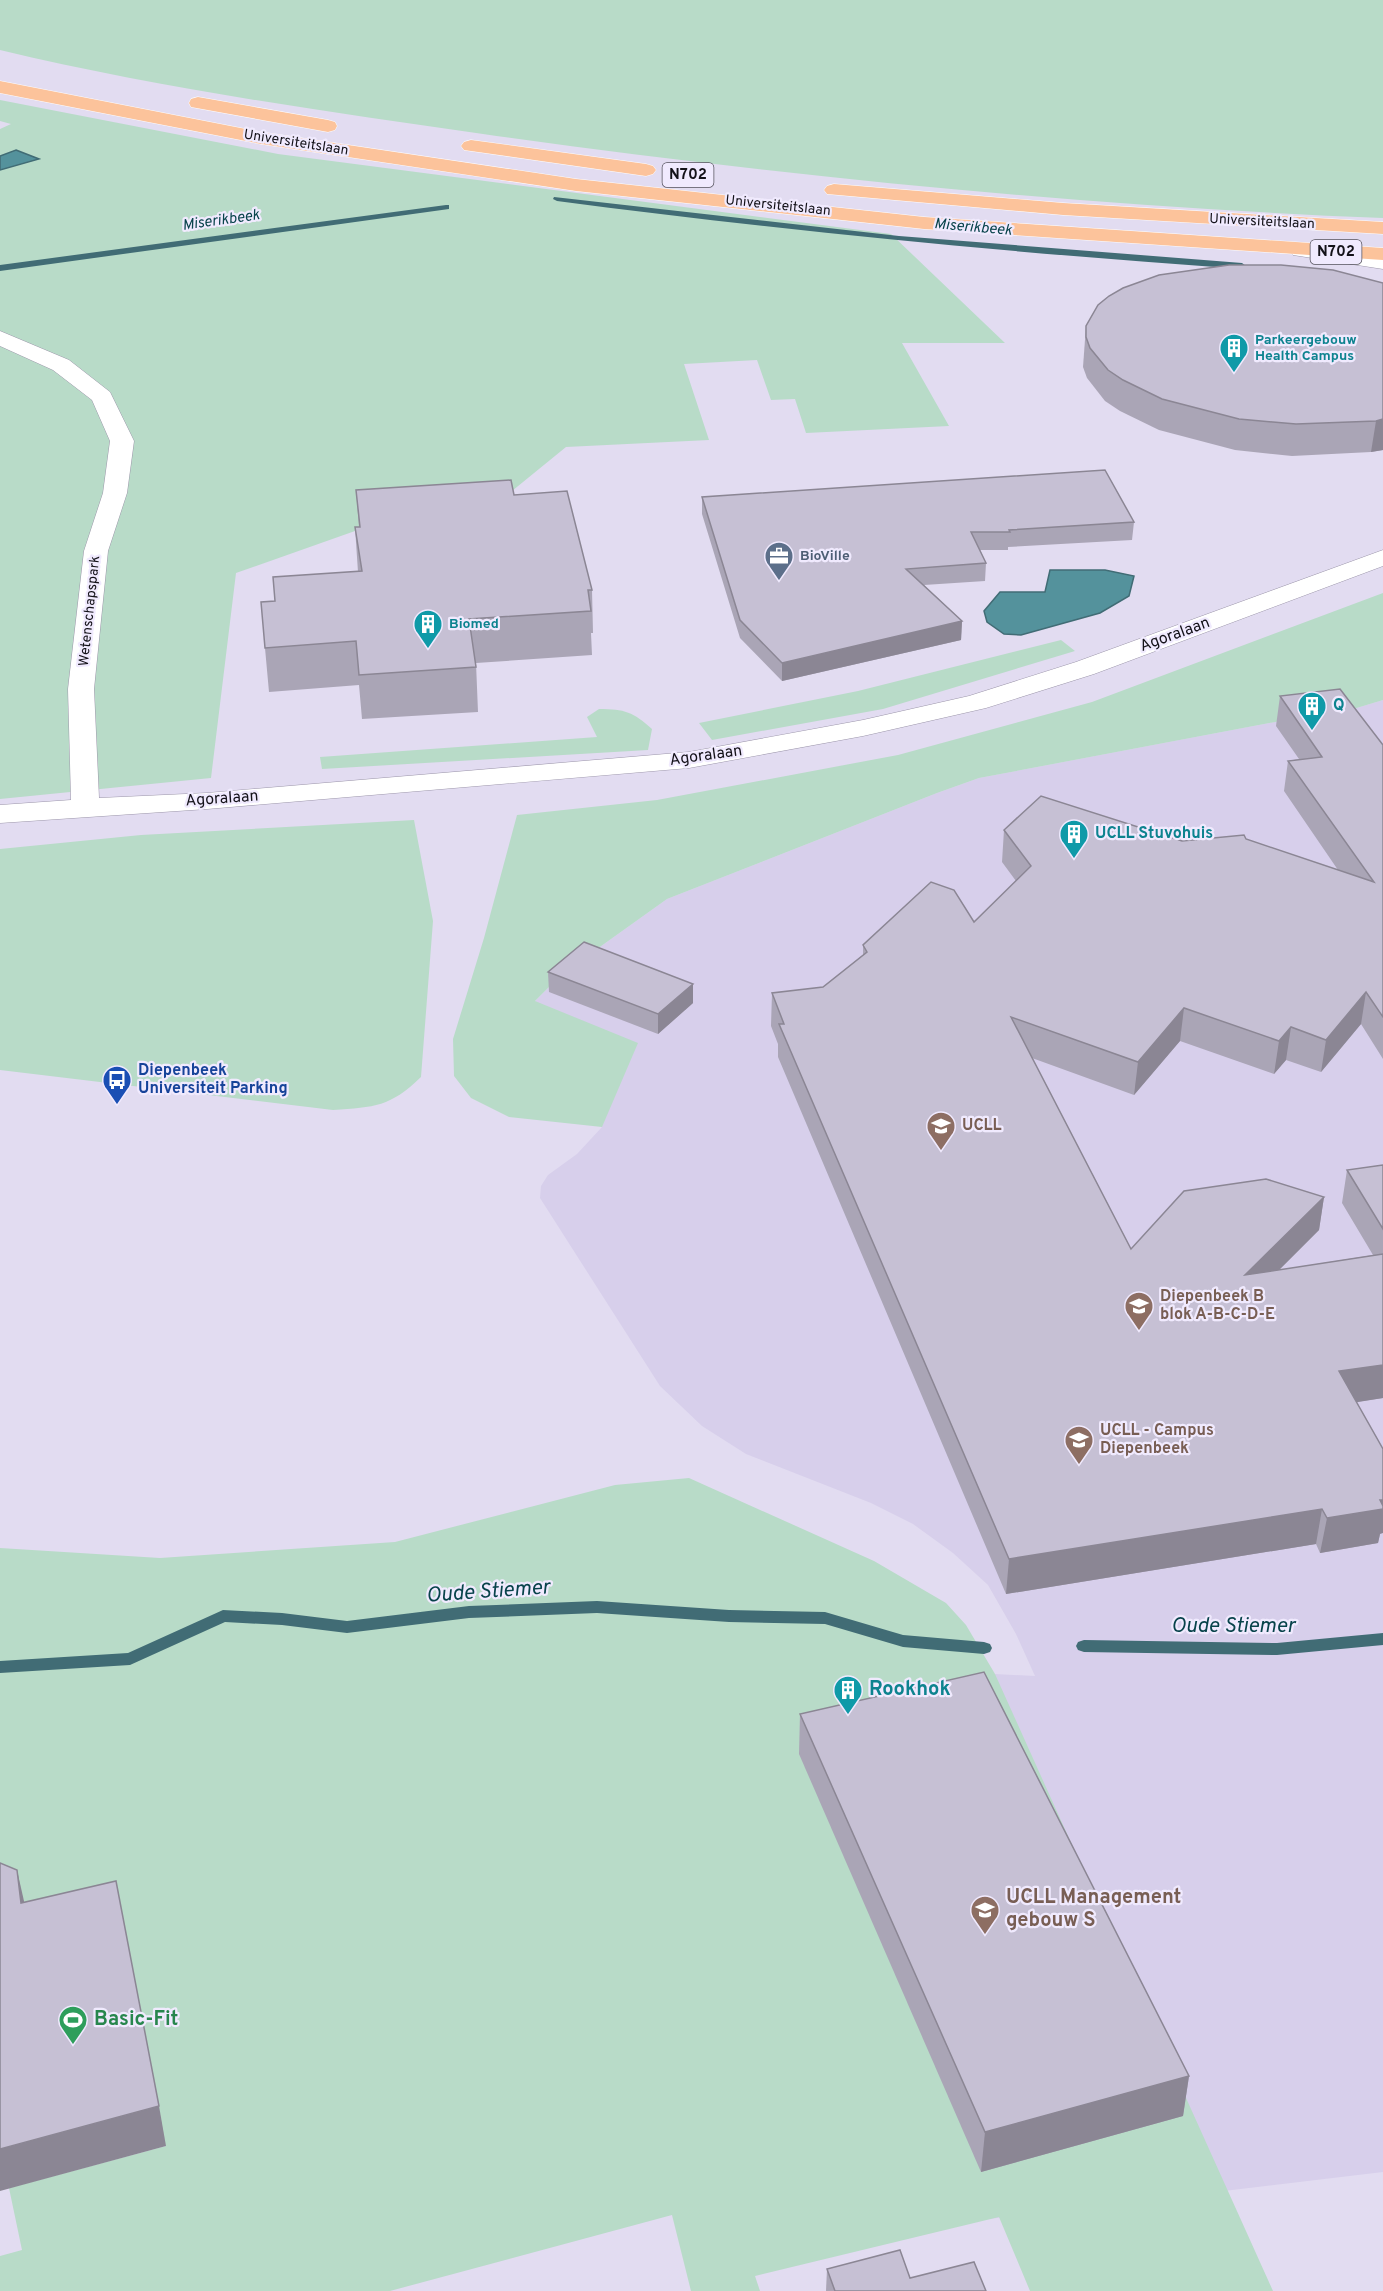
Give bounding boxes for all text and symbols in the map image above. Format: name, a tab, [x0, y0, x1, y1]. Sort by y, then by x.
street label: Universiteitslaan	[242, 126, 350, 160]
road number: N702	[662, 163, 714, 187]
street label: Universiteitslaan	[725, 192, 831, 220]
water label: Miserikbeek	[181, 206, 261, 236]
street label: Universiteitslaan	[1209, 211, 1315, 233]
water label: Miserikbeek	[933, 215, 1013, 241]
road number: N702	[1310, 240, 1362, 264]
building icon: Parkeergebouw Health Campus	[1218, 332, 1250, 374]
place label: Parkeergebouw Health Campus	[1255, 332, 1357, 365]
office icon: BioVille	[763, 540, 795, 582]
place label: BioVille	[800, 548, 850, 565]
street label: Wetenschapspark	[76, 555, 104, 667]
building icon: Biomed	[412, 608, 444, 650]
street label: Agoralaan	[1137, 613, 1213, 657]
place label: Biomed	[449, 616, 499, 633]
building icon: Q	[1296, 690, 1328, 732]
place label: Q	[1333, 696, 1345, 716]
street label: Agoralaan	[668, 741, 744, 771]
street label: Agoralaan	[185, 786, 259, 812]
building icon: UCLL Stuvohuis	[1058, 818, 1090, 860]
place label: UCLL Stuvohuis	[1095, 824, 1213, 844]
place label: Diepenbeek Universiteit Parking	[138, 1061, 288, 1099]
bus stop icon: Diepenbeek Universiteit Parking	[101, 1064, 133, 1106]
school or university icon: UCLL	[925, 1110, 957, 1152]
place label: UCLL	[962, 1116, 1002, 1136]
place label: Diepenbeek B blok A-B-C-D-E	[1160, 1287, 1275, 1325]
school or university icon: Diepenbeek B blok A-B-C-D-E	[1123, 1290, 1155, 1332]
place label: UCLL - Campus Diepenbeek	[1100, 1421, 1214, 1459]
school or university icon: UCLL - Campus Diepenbeek	[1063, 1424, 1095, 1466]
water label: Oude Stiemer	[425, 1574, 553, 1610]
water label: Oude Stiemer	[1171, 1613, 1297, 1640]
building icon: Rookhok	[832, 1674, 864, 1716]
place label: Rookhok	[869, 1677, 951, 1703]
place label: UCLL Management gebouw S	[1006, 1885, 1182, 1934]
school or university icon: UCLL Management gebouw S	[969, 1894, 1001, 1936]
sports icon: Basic-Fit	[57, 2004, 89, 2046]
place label: Basic-Fit	[94, 2007, 179, 2033]

